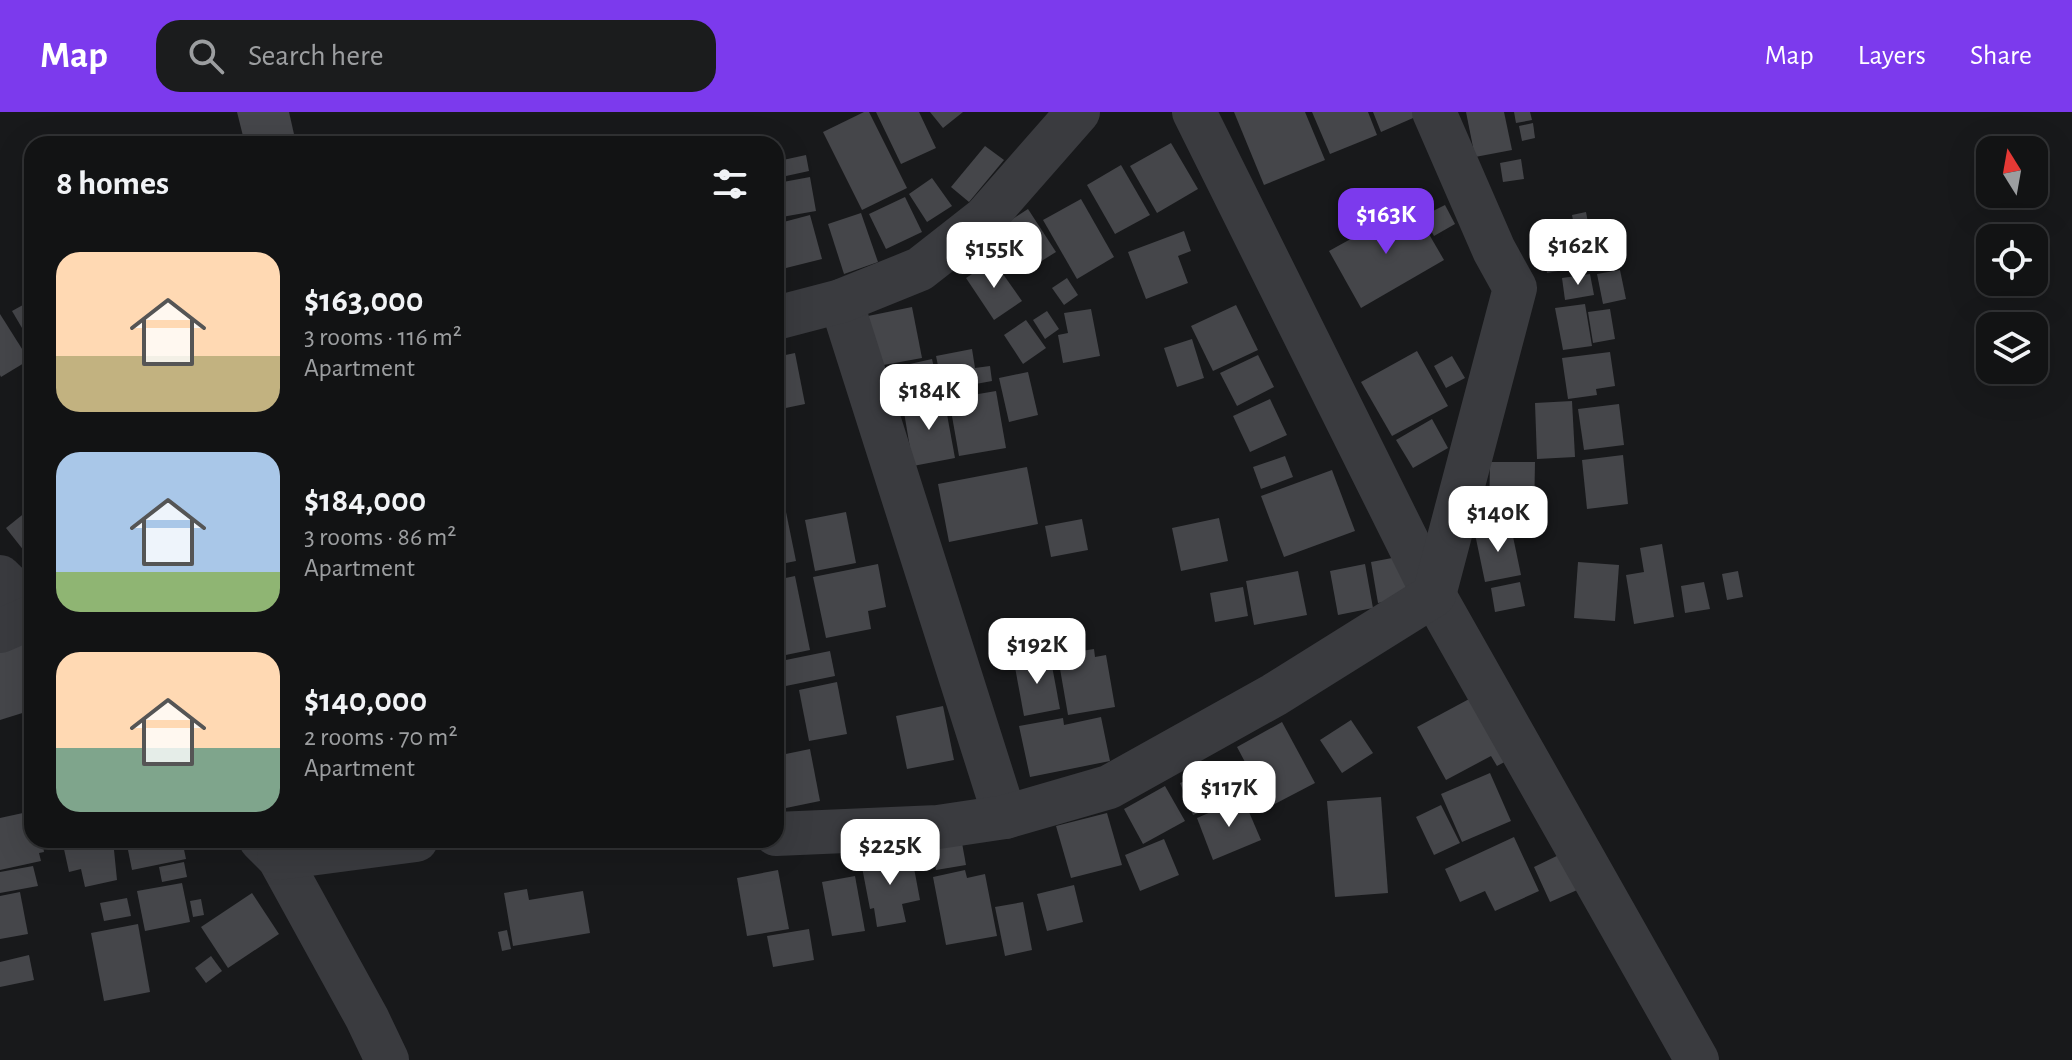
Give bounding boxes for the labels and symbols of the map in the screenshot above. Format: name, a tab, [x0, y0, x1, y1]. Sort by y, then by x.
north arrow	[1976, 136, 2048, 208]
pin: $163K	[1330, 188, 1442, 256]
pin: $162K	[1522, 219, 1634, 287]
pin: $155K	[938, 222, 1050, 290]
pin: $184K	[873, 364, 985, 432]
pin: $140K	[1442, 486, 1554, 554]
pin: $192K	[981, 618, 1093, 686]
pin: $117K	[1173, 761, 1285, 829]
pin: $225K	[834, 819, 946, 887]

